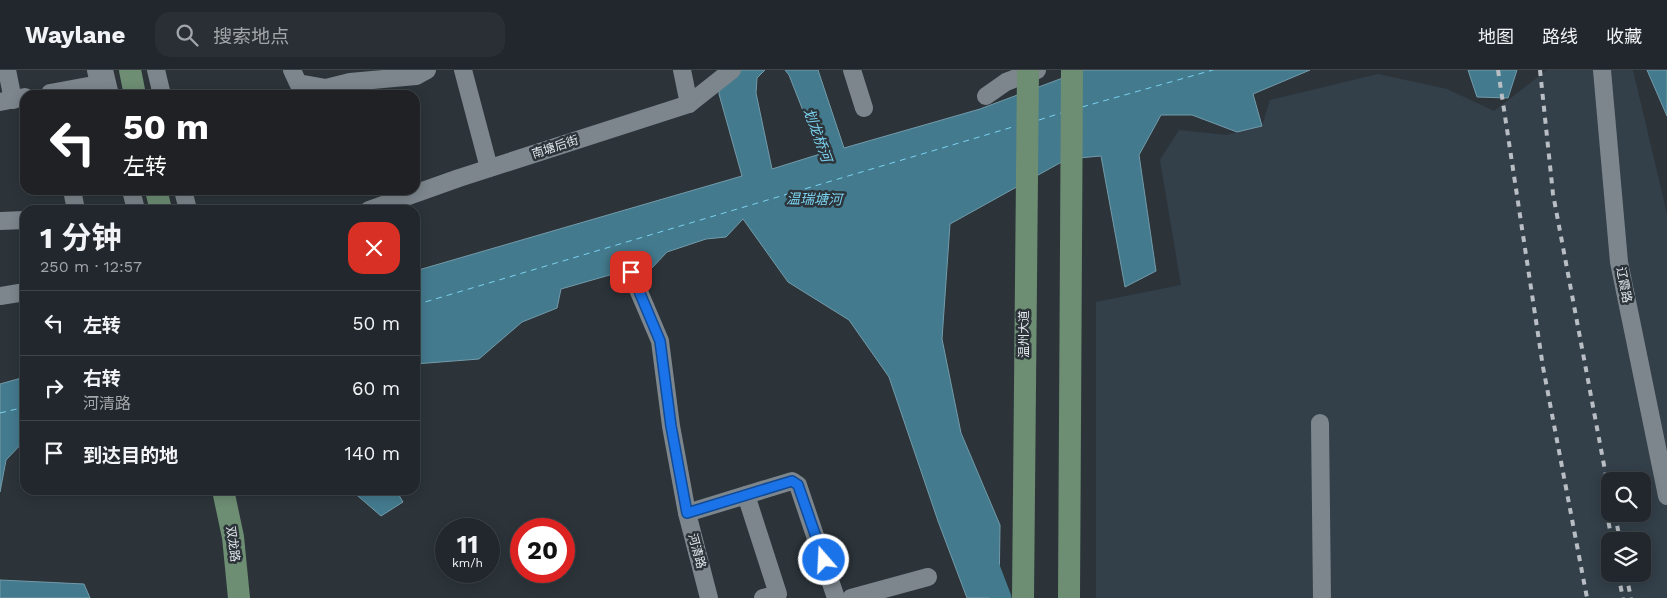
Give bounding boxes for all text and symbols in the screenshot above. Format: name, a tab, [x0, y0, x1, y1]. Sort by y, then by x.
search box	[155, 12, 505, 57]
text: Waylane	[25, 21, 125, 49]
icon: search	[173, 21, 201, 49]
text: 搜索地点	[213, 25, 289, 48]
text: 地图	[1478, 26, 1514, 47]
text: 路线	[1542, 26, 1578, 47]
text: 收藏	[1606, 26, 1642, 47]
text: 50 m	[123, 106, 209, 148]
water label: 划龙桥河	[801, 106, 836, 167]
icon: left	[40, 110, 105, 175]
street label: 南塘后街	[530, 133, 580, 161]
text: 左转	[123, 154, 167, 179]
water label: 温瑞塘河	[786, 191, 845, 208]
text: 1 分钟	[40, 220, 122, 255]
button: close	[348, 222, 400, 274]
pin	[610, 251, 652, 293]
text: 250 m · 12:57	[40, 257, 142, 276]
icon: arrive	[617, 258, 645, 286]
street label: 辽霞路	[1614, 266, 1634, 304]
icon: left	[40, 309, 68, 337]
street label: 温州大道	[1017, 310, 1031, 358]
text: 50 m	[353, 312, 400, 335]
text: 左转	[83, 314, 121, 337]
text: 右转	[83, 367, 121, 390]
icon: right	[40, 374, 68, 402]
text: 60 m	[352, 377, 400, 400]
text: 河清路	[83, 394, 131, 413]
icon: arrive	[40, 439, 68, 467]
text: 140 m	[345, 442, 400, 465]
text: 到达目的地	[83, 444, 178, 467]
map controls	[1601, 472, 1651, 582]
button: search	[1601, 472, 1651, 522]
speed limit sign: 20	[510, 518, 575, 583]
street label: 双龙路	[224, 525, 242, 563]
text: 11	[457, 530, 478, 559]
street label: 河清路	[686, 532, 708, 570]
button: layers	[1601, 532, 1651, 582]
position arrow	[797, 533, 849, 585]
text: km/h	[452, 556, 483, 570]

